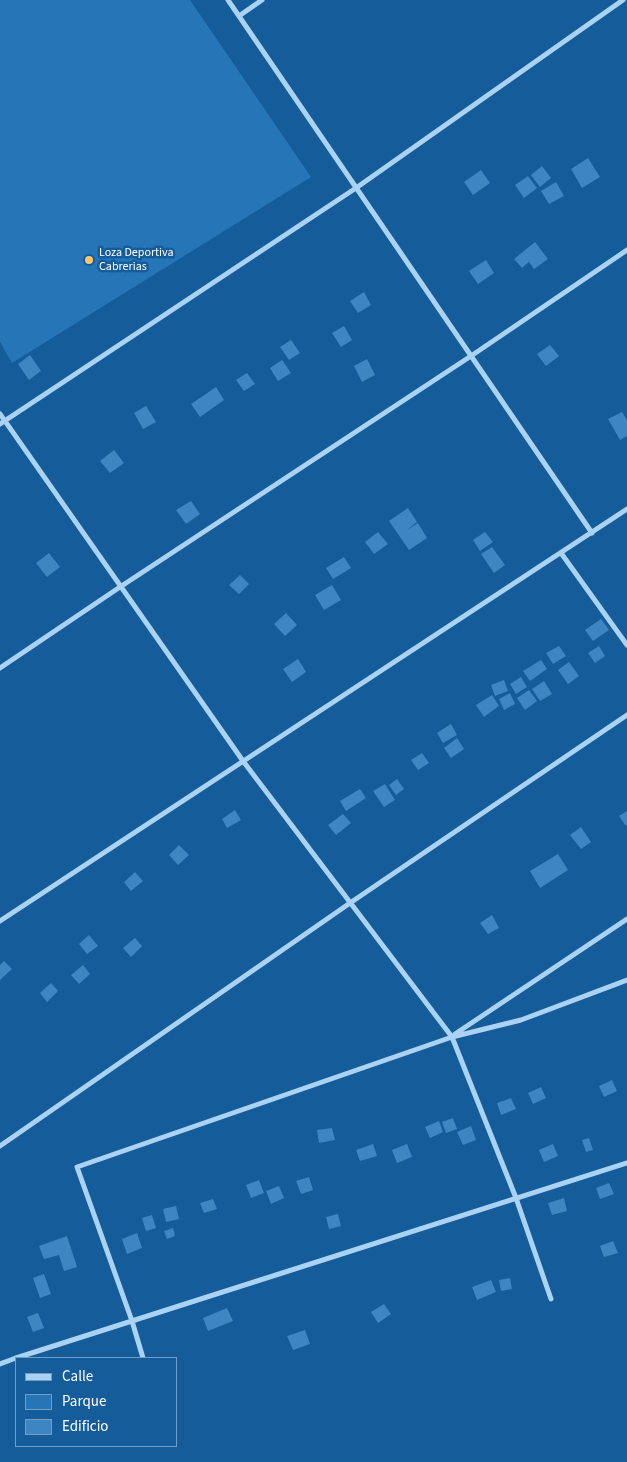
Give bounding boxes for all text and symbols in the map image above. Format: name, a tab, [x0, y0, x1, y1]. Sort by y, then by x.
place label: Loza Deportiva Cabrerias	[99, 246, 173, 274]
marker: Loza Deportiva Cabrerias	[83, 254, 95, 266]
legend	[15, 1357, 178, 1447]
text: Calle	[62, 1366, 93, 1387]
text: Parque	[62, 1391, 106, 1412]
text: Edificio	[62, 1416, 109, 1437]

